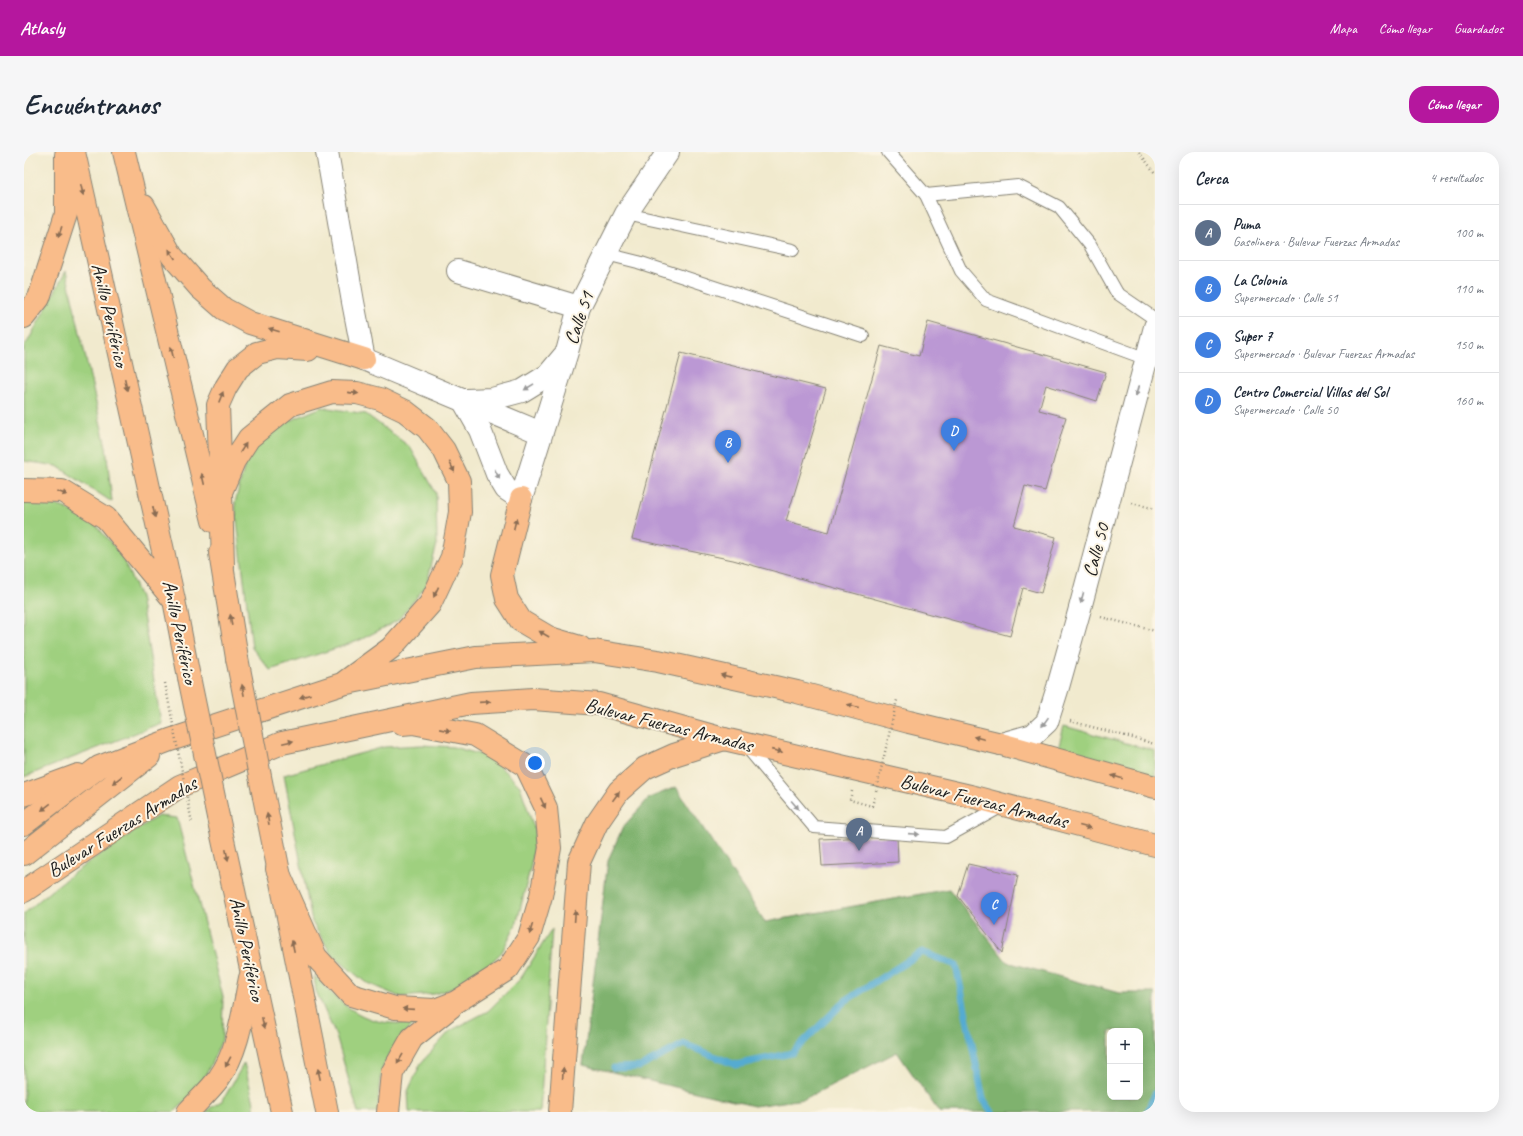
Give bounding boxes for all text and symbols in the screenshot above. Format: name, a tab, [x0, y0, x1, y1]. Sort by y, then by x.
text: Atlasly	[20, 16, 64, 40]
text: Mapa	[1330, 20, 1357, 37]
text: Cómo llegar	[1379, 20, 1432, 37]
text: Guardados	[1454, 20, 1503, 37]
button: Cómo llegar	[1409, 86, 1499, 123]
text: Encuéntranos	[24, 87, 159, 122]
text: Cerca	[1195, 168, 1228, 189]
text: 4 resultados	[1430, 170, 1483, 186]
one-way arrow	[80, 184, 86, 196]
text: Puma	[1233, 215, 1260, 234]
text: A	[1205, 225, 1211, 241]
text: 100 m	[1455, 225, 1483, 241]
one-way arrow	[57, 226, 63, 238]
text: Gasolinera · Bulevar Fuerzas Armadas	[1233, 234, 1399, 250]
one-way arrow	[168, 249, 176, 259]
street label: Anillo Periférico	[86, 261, 134, 371]
text: La Colonia	[1233, 271, 1287, 290]
text: B	[1205, 281, 1211, 297]
text: 110 m	[1455, 281, 1483, 297]
street label: Calle 51	[558, 287, 600, 348]
text: Supermercado · Calle 51	[1233, 290, 1338, 306]
one-way arrow	[267, 327, 279, 333]
text: Super 7	[1233, 327, 1272, 346]
text: C	[1205, 337, 1211, 353]
text: 150 m	[1455, 337, 1483, 353]
one-way arrow	[169, 346, 175, 359]
text: Supermercado · Bulevar Fuerzas Armadas	[1233, 346, 1414, 362]
one-way arrow	[123, 379, 129, 391]
one-way arrow	[523, 383, 534, 391]
text: Centro Comercial Villas del Sol	[1233, 383, 1388, 402]
one-way arrow	[1134, 385, 1140, 398]
one-way arrow	[347, 390, 359, 396]
one-way arrow	[219, 391, 225, 403]
text: D	[1204, 393, 1212, 409]
text: 160 m	[1455, 393, 1483, 409]
text: Supermercado · Calle 50	[1233, 402, 1338, 418]
pin: D	[941, 418, 967, 451]
pin: B	[715, 430, 741, 463]
one-way arrow	[239, 442, 246, 454]
one-way arrow	[449, 462, 455, 473]
one-way arrow	[494, 468, 500, 479]
one-way arrow	[199, 473, 205, 485]
one-way arrow	[57, 491, 69, 497]
one-way arrow	[152, 506, 158, 518]
one-way arrow	[512, 518, 518, 530]
street label: Calle 50	[1077, 519, 1116, 579]
street label: Anillo Periférico	[157, 578, 204, 688]
one-way arrow	[433, 586, 439, 597]
one-way arrow	[1079, 592, 1085, 604]
one-way arrow	[228, 614, 234, 626]
one-way arrow	[538, 631, 550, 638]
one-way arrow	[720, 672, 733, 678]
one-way arrow	[240, 683, 246, 696]
street label: Bulevar Fuerzas Armadas	[583, 692, 757, 758]
one-way arrow	[298, 693, 310, 699]
one-way arrow	[479, 698, 491, 705]
one-way arrow	[846, 703, 859, 709]
one-way arrow	[1041, 716, 1048, 728]
one-way arrow	[439, 727, 452, 733]
one-way arrow	[972, 735, 985, 741]
one-way arrow	[282, 738, 294, 744]
one-way arrow	[771, 748, 783, 754]
your location	[525, 753, 545, 773]
street label: Bulevar Fuerzas Armadas	[898, 768, 1072, 834]
street label: Bulevar Fuerzas Armadas	[43, 770, 203, 883]
one-way arrow	[1111, 774, 1123, 780]
one-way arrow	[111, 776, 122, 785]
one-way arrow	[612, 790, 620, 801]
one-way arrow	[540, 797, 546, 808]
one-way arrow	[790, 800, 799, 810]
one-way arrow	[41, 803, 52, 812]
one-way arrow	[264, 813, 270, 825]
pin: A	[846, 818, 872, 851]
one-way arrow	[1079, 824, 1091, 830]
one-way arrow	[908, 831, 920, 838]
one-way arrow	[224, 849, 230, 861]
pin: C	[981, 892, 1007, 925]
street label: Anillo Periférico	[224, 895, 271, 1005]
one-way arrow	[572, 910, 578, 922]
one-way arrow	[528, 923, 534, 936]
one-way arrow	[290, 940, 296, 953]
one-way arrow	[402, 1005, 414, 1012]
one-way arrow	[261, 1017, 267, 1029]
map controls	[1107, 1028, 1143, 1100]
button: +	[1107, 1028, 1143, 1064]
one-way arrow	[396, 1053, 403, 1065]
one-way arrow	[225, 1057, 231, 1068]
button: −	[1107, 1064, 1143, 1100]
one-way arrow	[559, 1067, 566, 1079]
one-way arrow	[316, 1068, 322, 1080]

